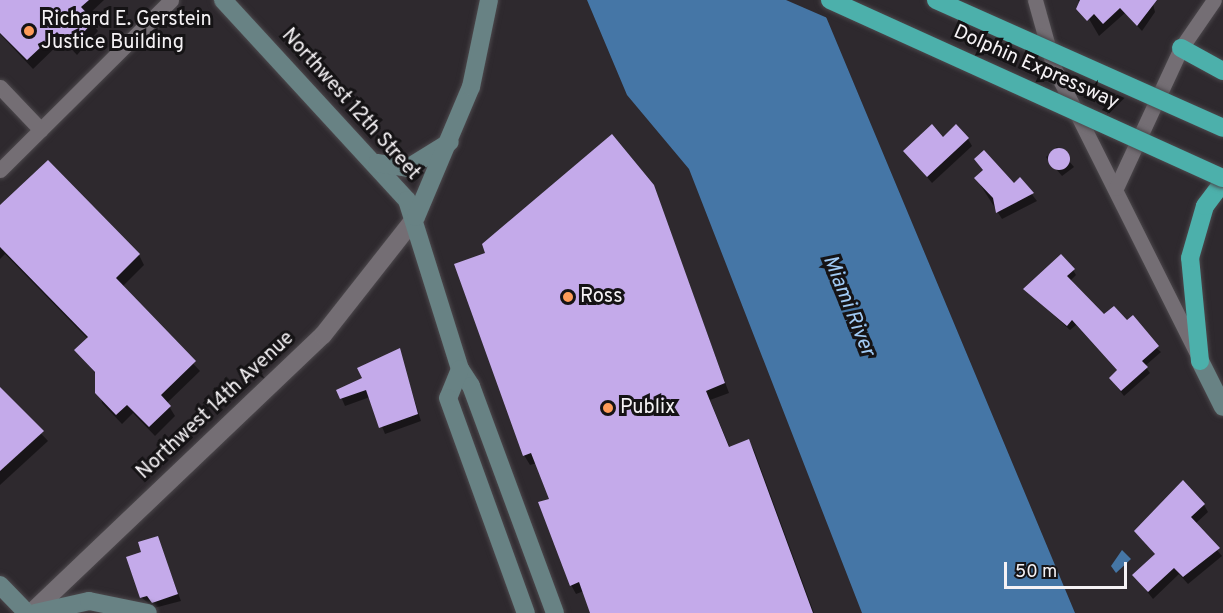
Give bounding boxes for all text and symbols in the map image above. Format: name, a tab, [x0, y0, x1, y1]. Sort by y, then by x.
place label: Richard E. Gerstein Justice Building	[41, 8, 212, 55]
street label: Dolphin Expressway	[950, 21, 1122, 115]
marker: Richard E. Gerstein Justice Building	[22, 24, 36, 38]
street label: Northwest 12th Street	[276, 24, 424, 186]
water label: Miami River	[816, 252, 880, 360]
place label: Ross	[580, 285, 623, 309]
marker: Ross	[561, 290, 575, 304]
street label: Northwest 14th Avenue	[132, 327, 300, 485]
place label: Publix	[620, 396, 675, 420]
marker: Publix	[601, 401, 615, 415]
scale bar	[1007, 550, 1130, 588]
text: 50 m	[1015, 561, 1057, 584]

